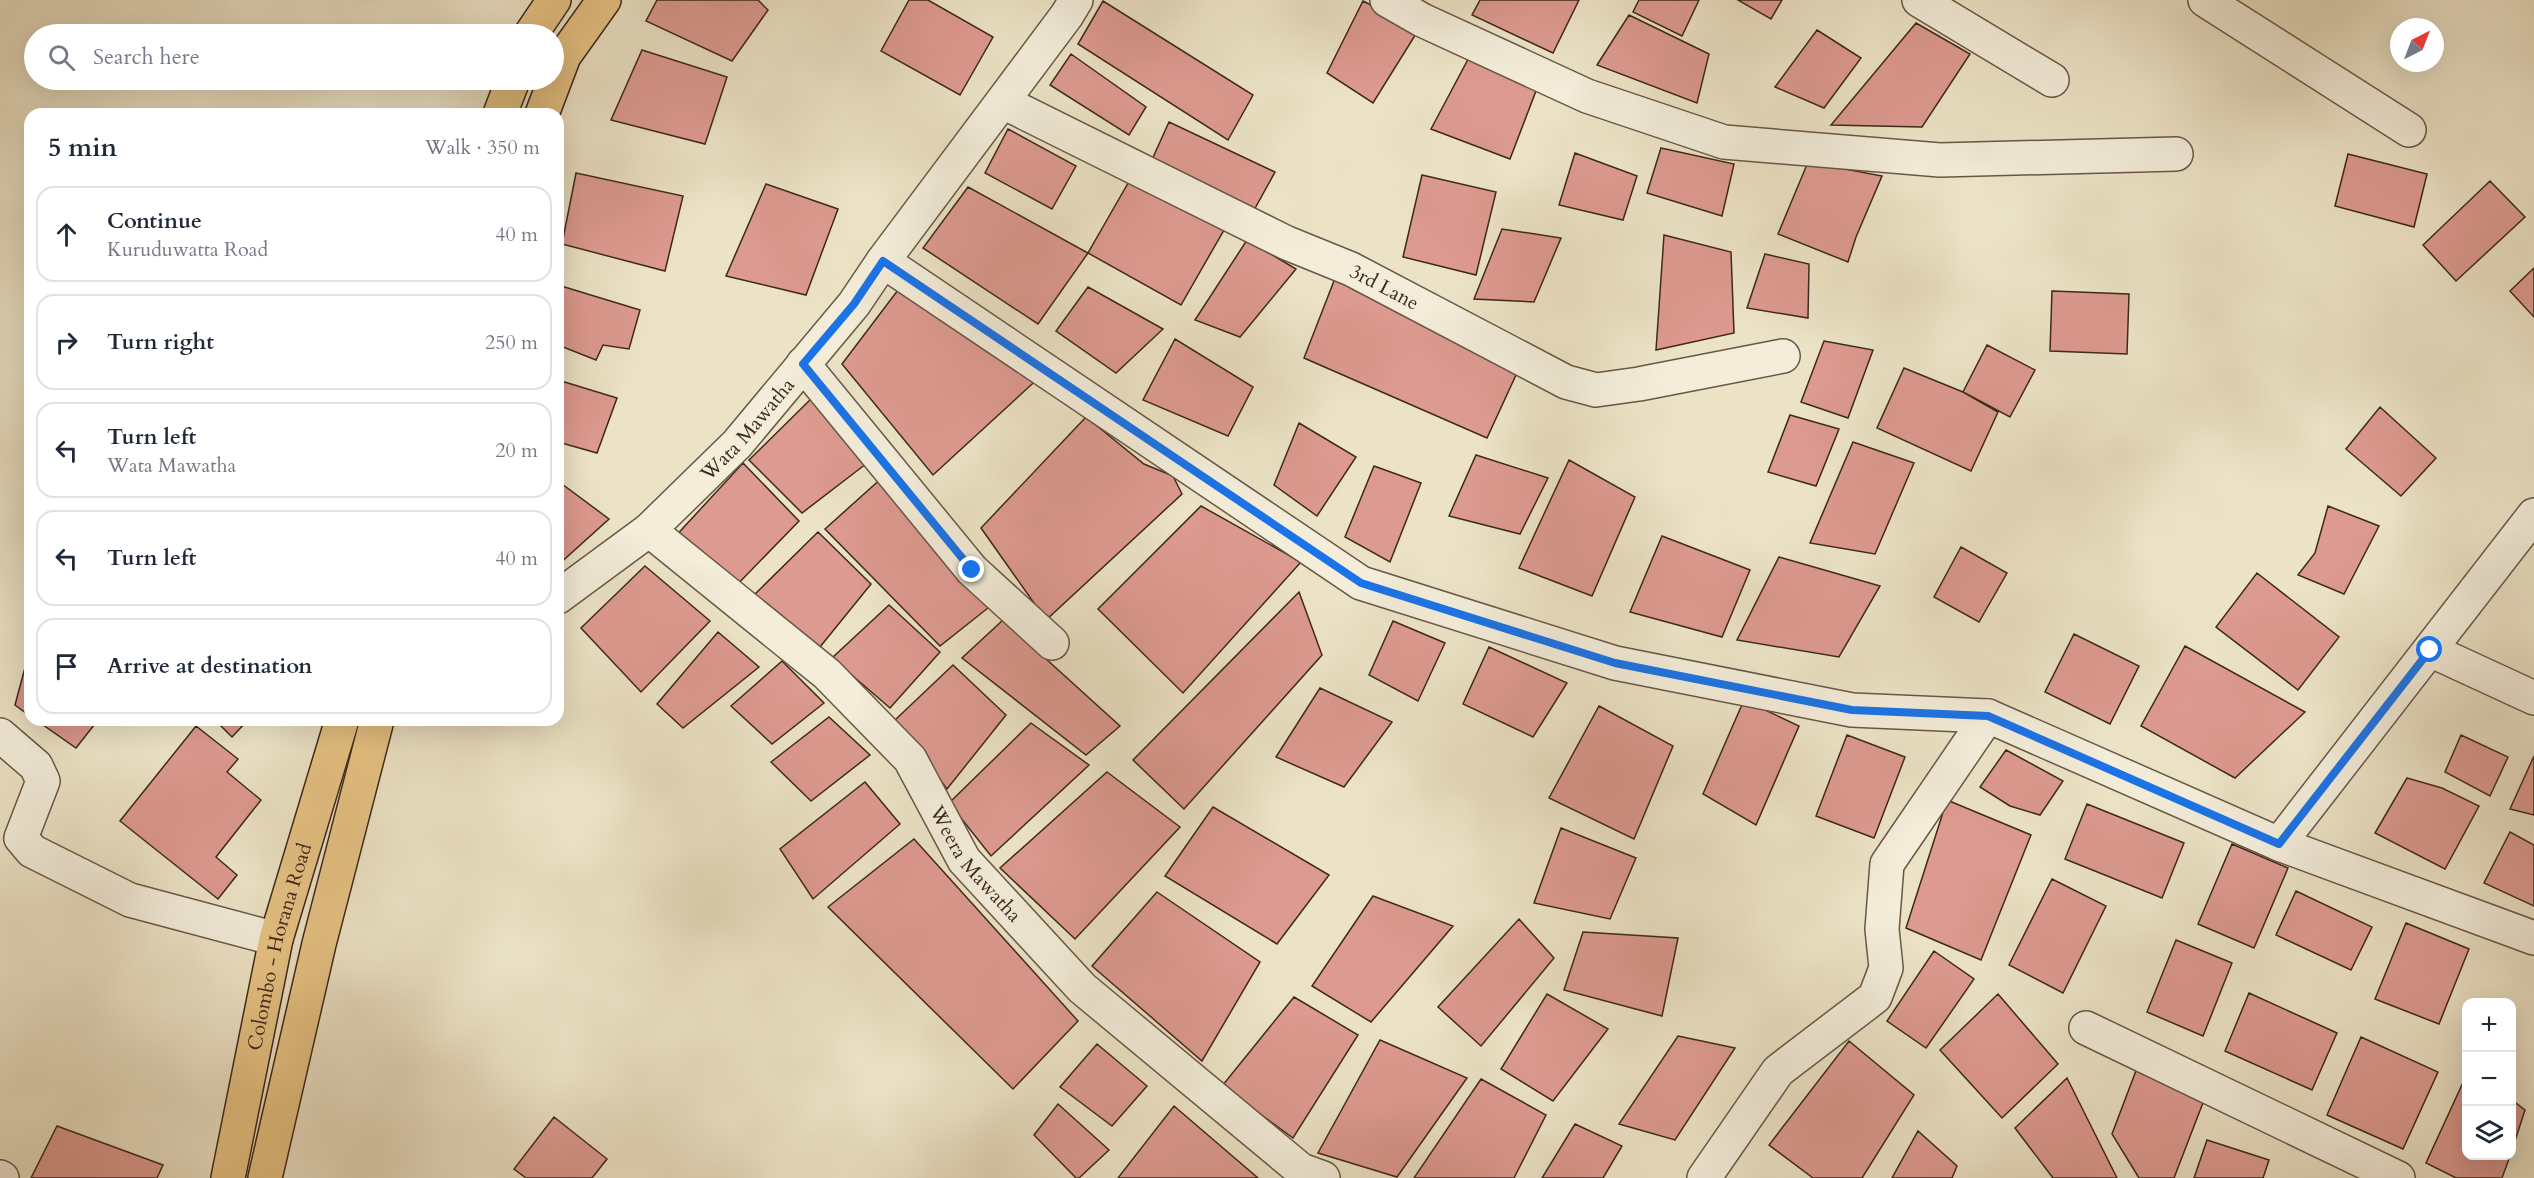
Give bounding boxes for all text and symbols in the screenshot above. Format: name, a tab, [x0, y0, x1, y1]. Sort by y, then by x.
north arrow	[2390, 18, 2444, 72]
search box	[24, 24, 564, 90]
icon: search	[45, 41, 78, 74]
text: Search here	[93, 42, 200, 72]
text: 5 min	[48, 130, 117, 165]
text: Walk · 350 m	[425, 134, 540, 161]
text: Continue	[107, 206, 202, 236]
icon: ahead	[50, 218, 83, 251]
text: 40 m	[495, 221, 538, 248]
text: Kuruduwatta Road	[107, 236, 268, 263]
street label: 3rd Lane	[1345, 258, 1424, 316]
icon: right	[50, 326, 83, 359]
text: Turn right	[107, 327, 214, 357]
text: 250 m	[485, 329, 538, 356]
street label: Wata Mawatha	[694, 372, 801, 487]
text: Turn left	[107, 422, 196, 452]
icon: left	[50, 434, 83, 467]
text: 20 m	[495, 437, 538, 464]
text: Wata Mawatha	[107, 452, 236, 479]
icon: left	[50, 542, 83, 575]
text: Turn left	[107, 543, 196, 573]
text: 40 m	[495, 545, 538, 572]
route end	[958, 556, 984, 582]
route start	[2416, 636, 2442, 662]
icon: arrive	[50, 650, 83, 683]
text: Arrive at destination	[107, 651, 312, 681]
street label: Weera Mawatha	[923, 800, 1028, 928]
street label: Colombo - Horana Road	[241, 839, 318, 1053]
map controls	[2462, 998, 2516, 1160]
button: +	[2462, 998, 2516, 1052]
button: −	[2462, 1052, 2516, 1106]
button: layers	[2462, 1106, 2516, 1160]

